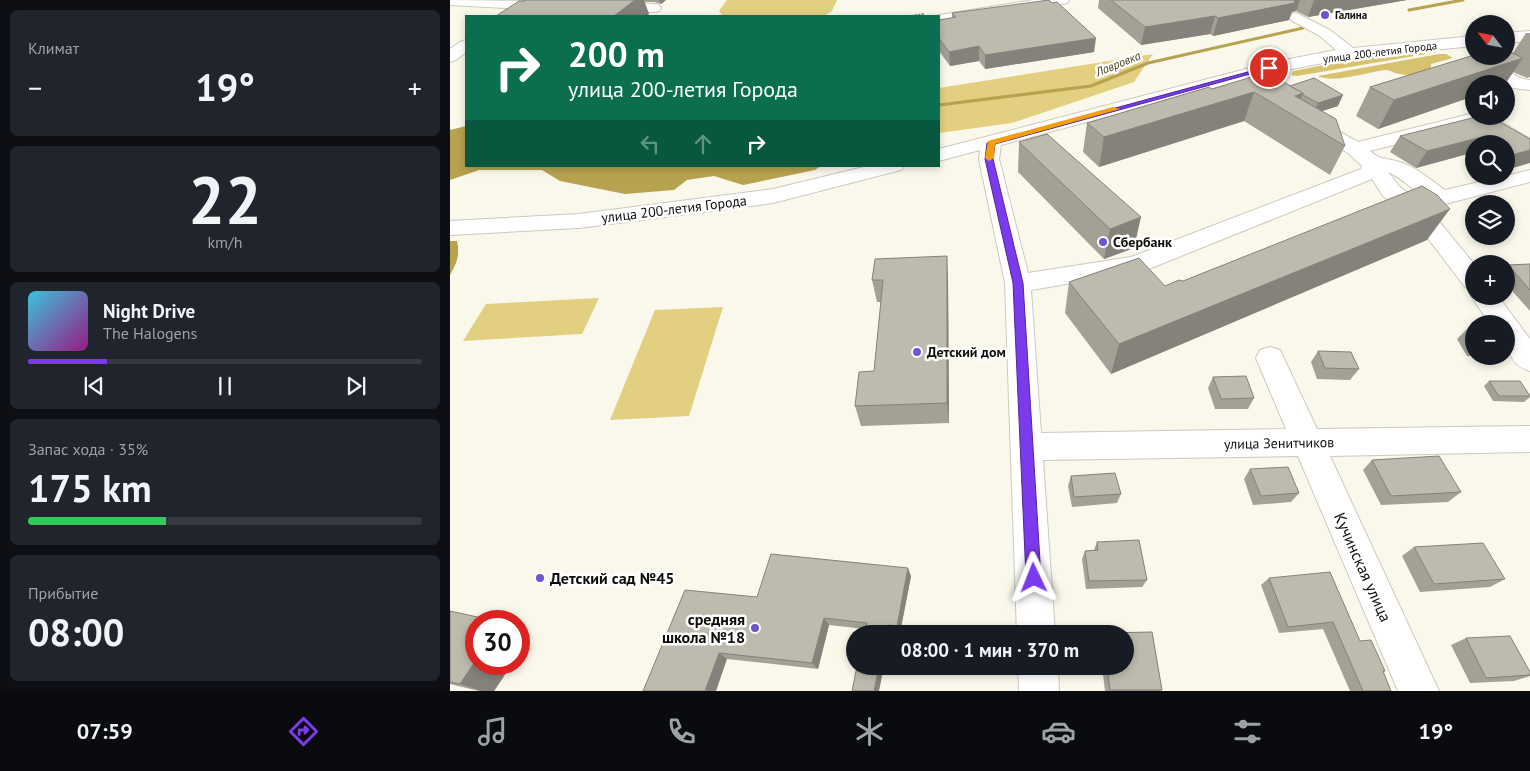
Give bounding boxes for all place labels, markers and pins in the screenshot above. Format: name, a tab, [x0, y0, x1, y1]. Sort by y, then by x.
place label: Галина	[1335, 8, 1367, 22]
marker: Галина	[1319, 9, 1331, 21]
pin	[1248, 47, 1290, 89]
place label: Сбербанк	[1113, 233, 1172, 251]
marker: Сбербанк	[1097, 236, 1109, 248]
place label: Детский дом	[927, 343, 1006, 361]
marker: Детский дом	[911, 346, 923, 358]
place label: Детский сад №45	[550, 568, 674, 588]
marker: Детский сад №45	[534, 572, 546, 584]
place label: средняя школа №18	[662, 609, 745, 647]
marker: средняя школа №18	[749, 622, 761, 634]

